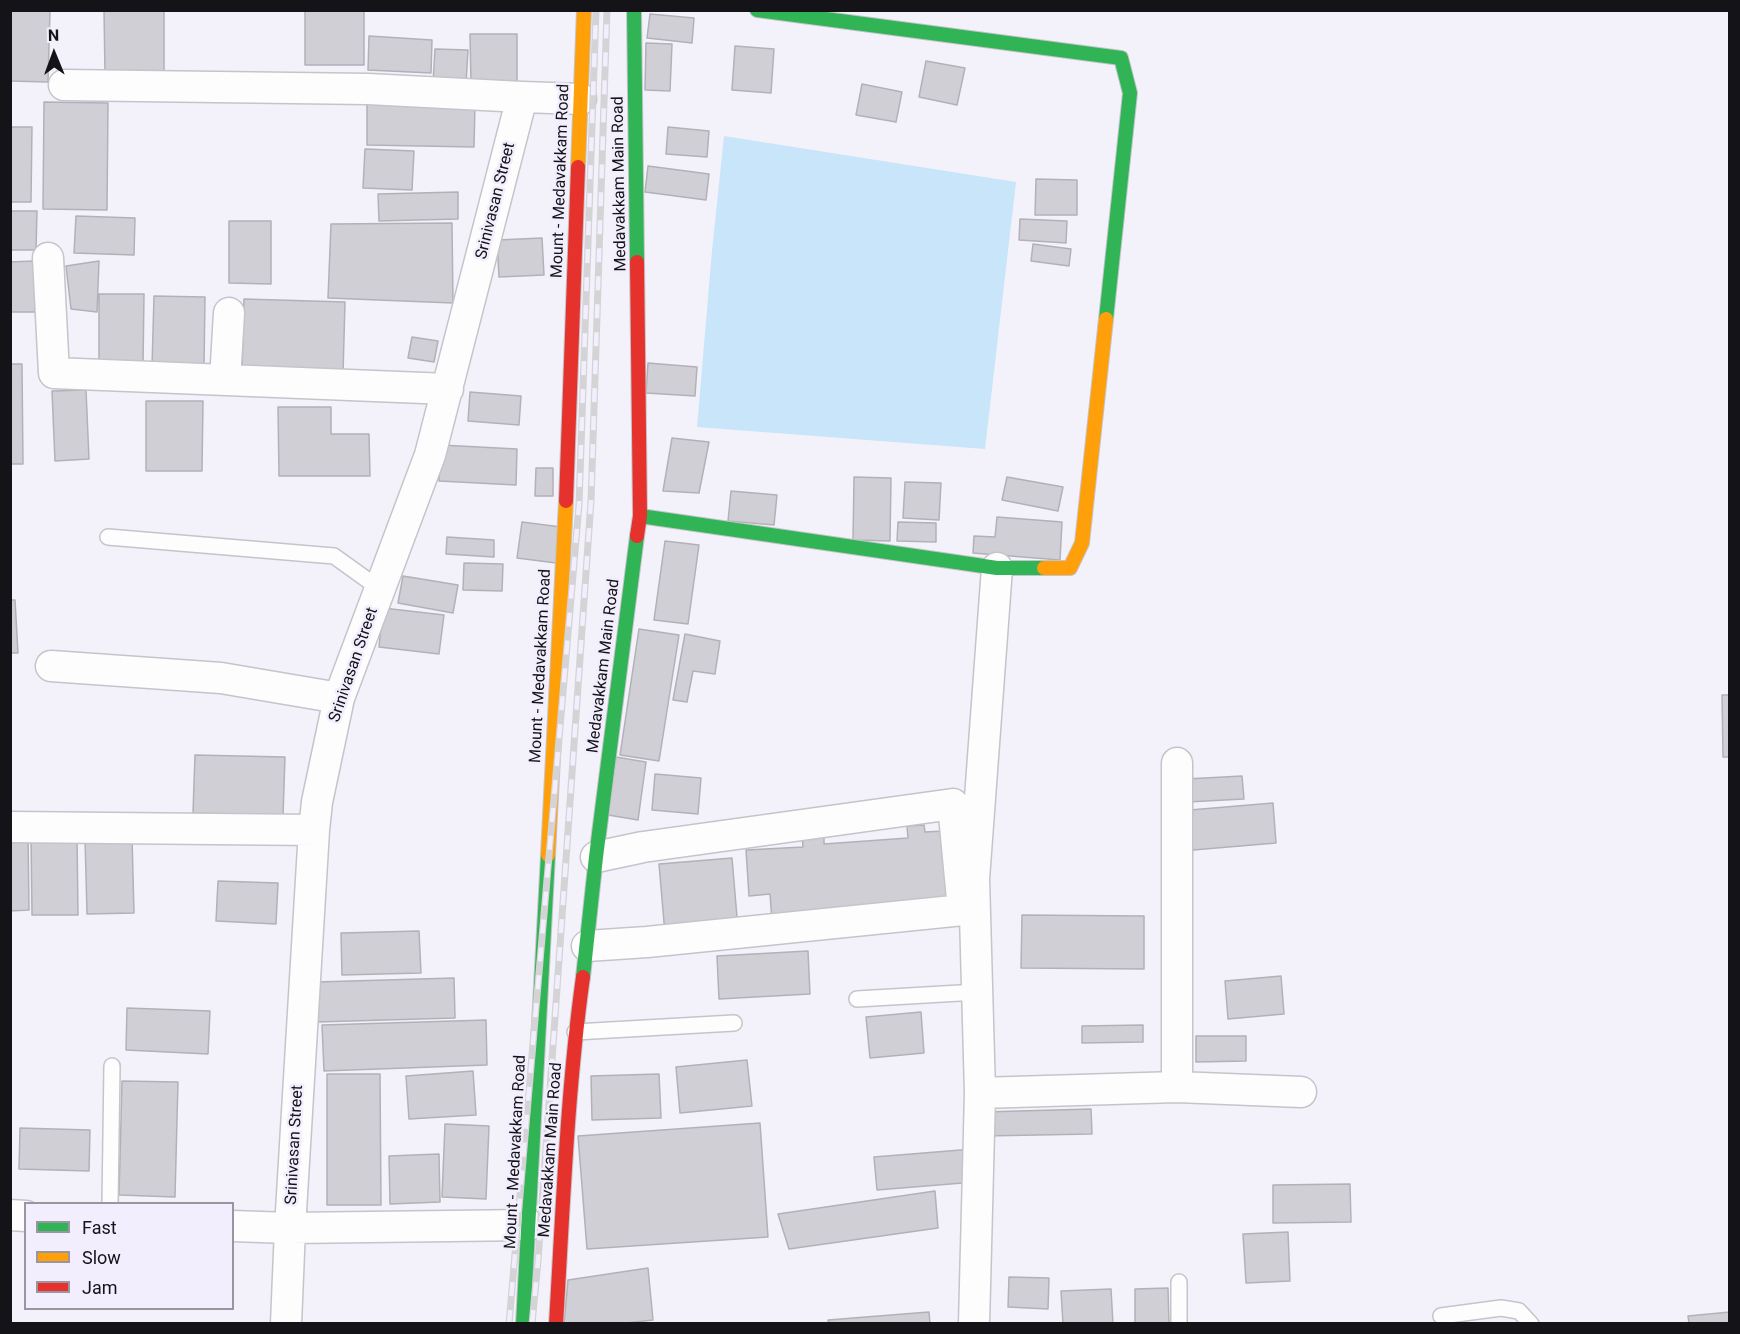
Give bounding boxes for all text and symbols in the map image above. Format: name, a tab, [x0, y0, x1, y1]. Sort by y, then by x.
north arrow	[24, 24, 84, 84]
text: N	[48, 26, 59, 45]
street label: Mount - Medavakkam Road	[548, 84, 574, 278]
street label: Medavakkam Main Road	[609, 96, 631, 272]
street label: Srinivasan Street	[472, 141, 520, 261]
street label: Mount - Medavakkam Road	[526, 568, 556, 764]
street label: Medavakkam Main Road	[584, 578, 624, 754]
street label: Srinivasan Street	[325, 605, 383, 725]
street label: Mount - Medavakkam Road	[501, 1054, 531, 1250]
street label: Medavakkam Main Road	[535, 1062, 567, 1238]
street label: Srinivasan Street	[282, 1085, 308, 1205]
legend	[24, 1202, 234, 1310]
text: Fast	[82, 1217, 117, 1238]
text: Slow	[82, 1247, 121, 1268]
text: Jam	[82, 1277, 118, 1298]

